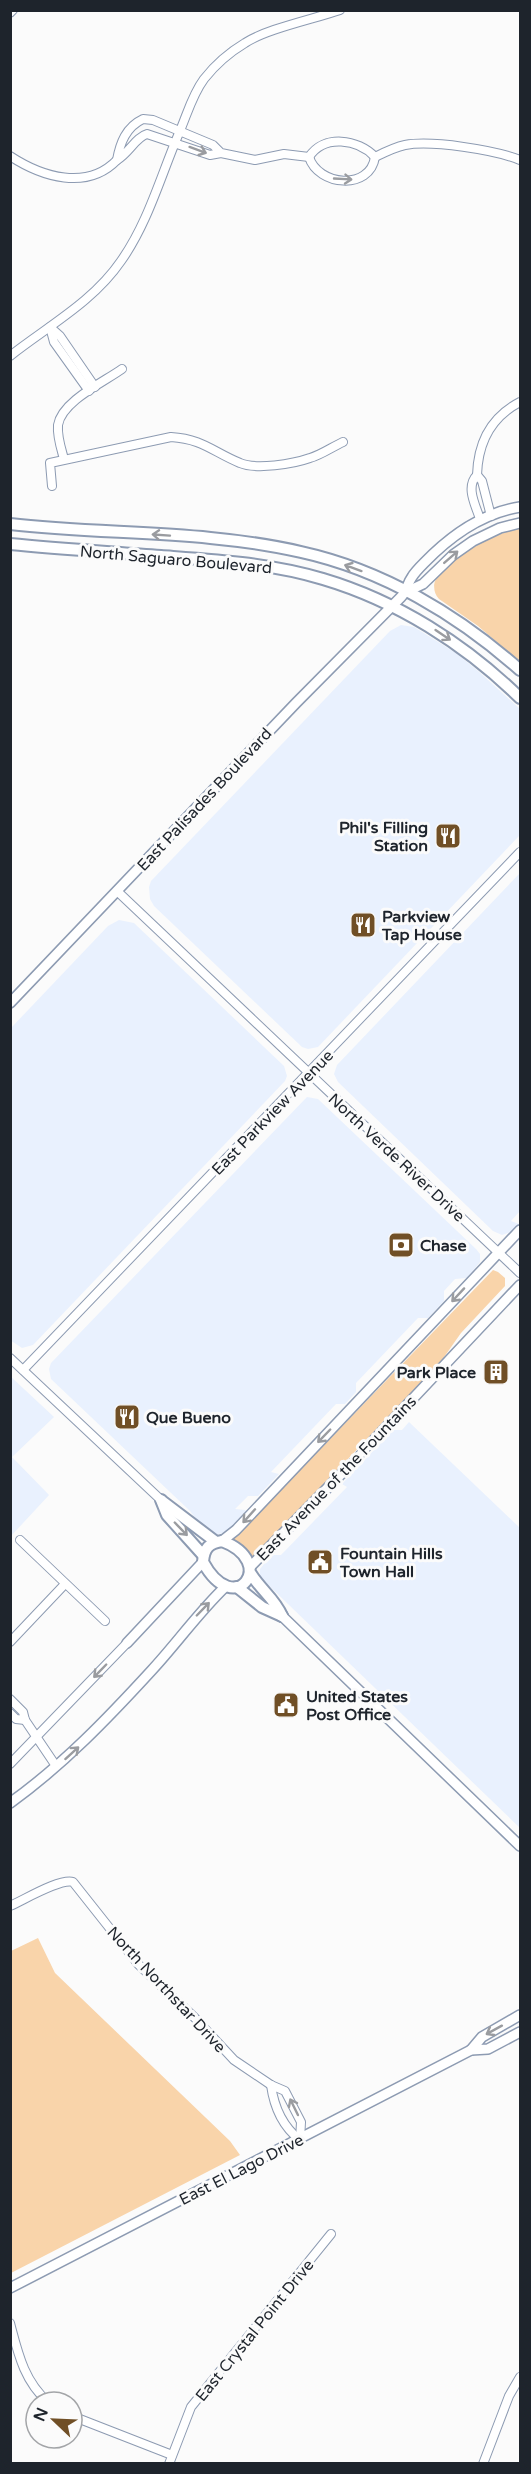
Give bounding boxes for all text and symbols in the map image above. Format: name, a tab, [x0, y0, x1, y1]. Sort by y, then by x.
one-way arrow	[188, 145, 207, 156]
one-way arrow	[333, 174, 353, 185]
one-way arrow	[152, 530, 172, 541]
street label: North Saguaro Boulevard	[79, 542, 273, 578]
one-way arrow	[444, 550, 459, 564]
one-way arrow	[344, 561, 363, 572]
one-way arrow	[434, 629, 451, 642]
street label: East Palisades Boulevard	[133, 724, 276, 876]
place label: Phil's Filling Station	[339, 818, 428, 856]
restaurant icon: Phil's Filling Station	[433, 821, 463, 851]
place label: Parkview Tap House	[381, 907, 462, 945]
restaurant icon: Parkview Tap House	[348, 910, 378, 940]
street label: East Parkview Avenue	[208, 1046, 338, 1180]
street label: North Verde River Drive	[324, 1089, 469, 1226]
bank icon: Chase	[386, 1230, 416, 1260]
place label: Chase	[420, 1236, 467, 1256]
one-way arrow	[452, 1287, 466, 1302]
building icon: Park Place	[481, 1357, 511, 1387]
place label: Park Place	[397, 1363, 476, 1383]
street label: East Avenue of the Fountains	[252, 1392, 421, 1565]
restaurant icon: Que Bueno	[112, 1402, 142, 1432]
place label: Que Bueno	[146, 1408, 231, 1428]
one-way arrow	[317, 1428, 331, 1443]
one-way arrow	[242, 1509, 256, 1524]
one-way arrow	[173, 1521, 188, 1536]
place label: Fountain Hills Town Hall	[339, 1544, 443, 1582]
public building icon: Fountain Hills Town Hall	[305, 1547, 335, 1577]
one-way arrow	[196, 1601, 210, 1616]
one-way arrow	[93, 1663, 108, 1678]
place label: United States Post Office	[306, 1687, 408, 1725]
public building icon: United States Post Office	[271, 1690, 301, 1720]
one-way arrow	[64, 1746, 79, 1760]
street label: North Northstar Drive	[103, 1922, 230, 2057]
one-way arrow	[486, 2025, 503, 2037]
one-way arrow	[287, 2099, 299, 2117]
street label: East El Lago Drive	[176, 2130, 307, 2210]
street label: East Crystal Point Drive	[191, 2256, 318, 2406]
north arrow	[24, 2390, 84, 2450]
text: N	[29, 2405, 53, 2424]

